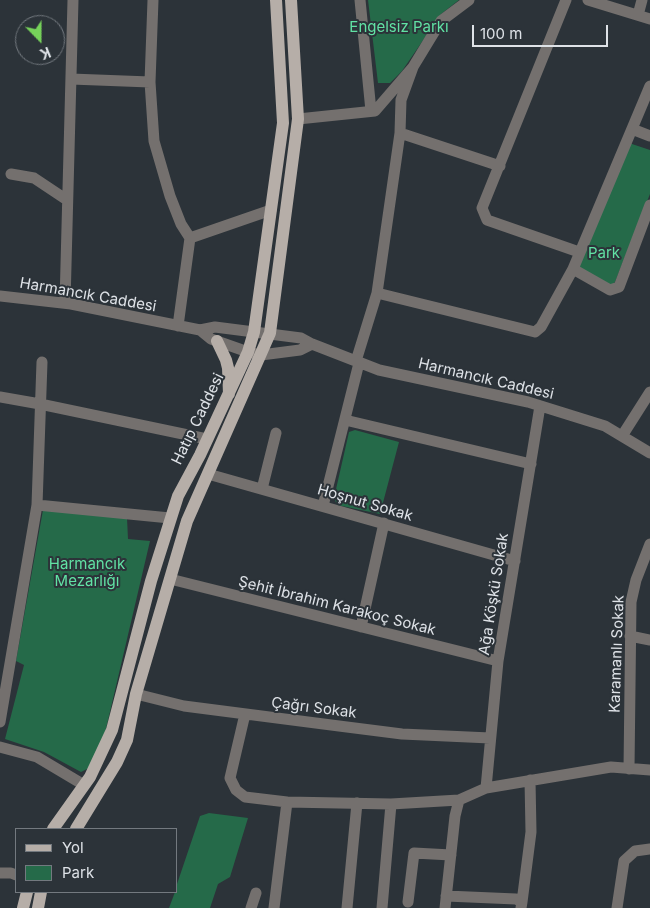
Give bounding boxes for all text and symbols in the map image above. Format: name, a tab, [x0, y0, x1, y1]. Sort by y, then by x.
north arrow	[15, 15, 65, 65]
scale bar	[475, 15, 611, 47]
park label: Engelsiz Parkı	[349, 18, 449, 36]
text: 100 m	[480, 24, 522, 43]
text: K	[38, 44, 53, 63]
park label: Park	[588, 244, 620, 262]
street label: Harmancık Caddesi	[18, 274, 158, 316]
street label: Harmancık Caddesi	[416, 355, 556, 403]
street label: Hatıp Caddesi	[168, 370, 228, 468]
street label: Hoşnut Sokak	[315, 481, 415, 525]
street label: Ağa Köşkü Sokak	[475, 532, 513, 656]
park label: Harmancık Mezarlığı	[49, 555, 125, 590]
street label: Şehit İbrahim Karakoç Sokak	[236, 573, 438, 639]
street label: Karamanlı Sokak	[606, 595, 628, 713]
street label: Çağrı Sokak	[270, 694, 358, 722]
legend	[15, 828, 178, 893]
text: Yol	[62, 838, 84, 857]
text: Park	[62, 863, 94, 882]

